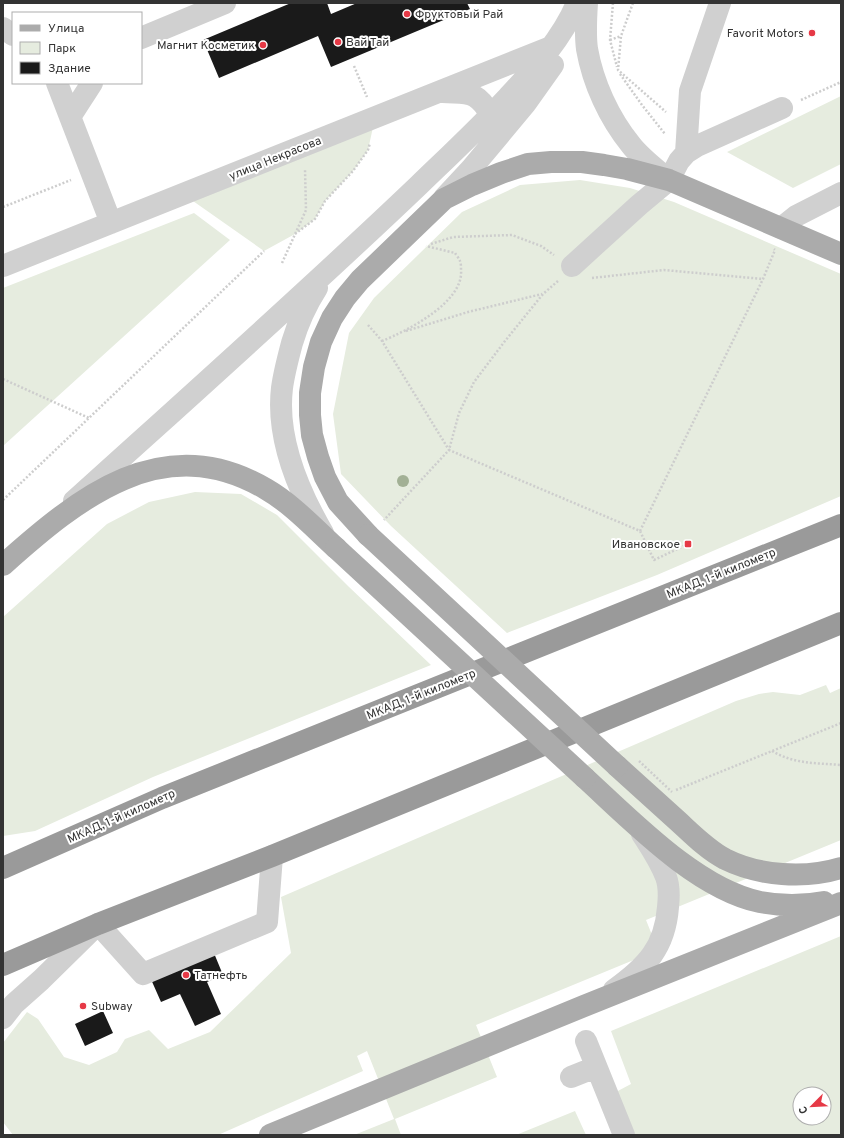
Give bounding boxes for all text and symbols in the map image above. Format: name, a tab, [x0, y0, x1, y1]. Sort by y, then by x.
place label: Фруктовый Рай	[415, 7, 503, 23]
marker: Фруктовый Рай	[402, 9, 412, 19]
legend	[12, 12, 142, 84]
text: Улица	[48, 21, 84, 37]
place label: Favorit Motors	[727, 26, 804, 42]
marker: Favorit Motors	[807, 28, 817, 38]
place label: Вай Тай	[346, 35, 389, 51]
marker: Вай Тай	[333, 37, 343, 47]
place label: Магнит Косметик	[157, 38, 255, 54]
marker: Магнит Косметик	[258, 40, 268, 50]
text: Парк	[48, 41, 76, 57]
text: Здание	[48, 61, 91, 77]
street label: улица Некрасова	[227, 133, 324, 185]
place label: Ивановское	[612, 537, 680, 553]
marker: Ивановское	[683, 539, 693, 549]
street label: МКАД, 1-й километр	[664, 545, 779, 603]
street label: МКАД, 1-й километр	[364, 666, 479, 724]
street label: МКАД, 1-й километр	[65, 786, 178, 848]
place label: Татнефть	[194, 968, 248, 984]
marker: Татнефть	[181, 970, 191, 980]
place label: Subway	[91, 999, 133, 1015]
marker: Subway	[78, 1001, 88, 1011]
north arrow	[792, 1086, 832, 1126]
text: С	[796, 1104, 812, 1116]

